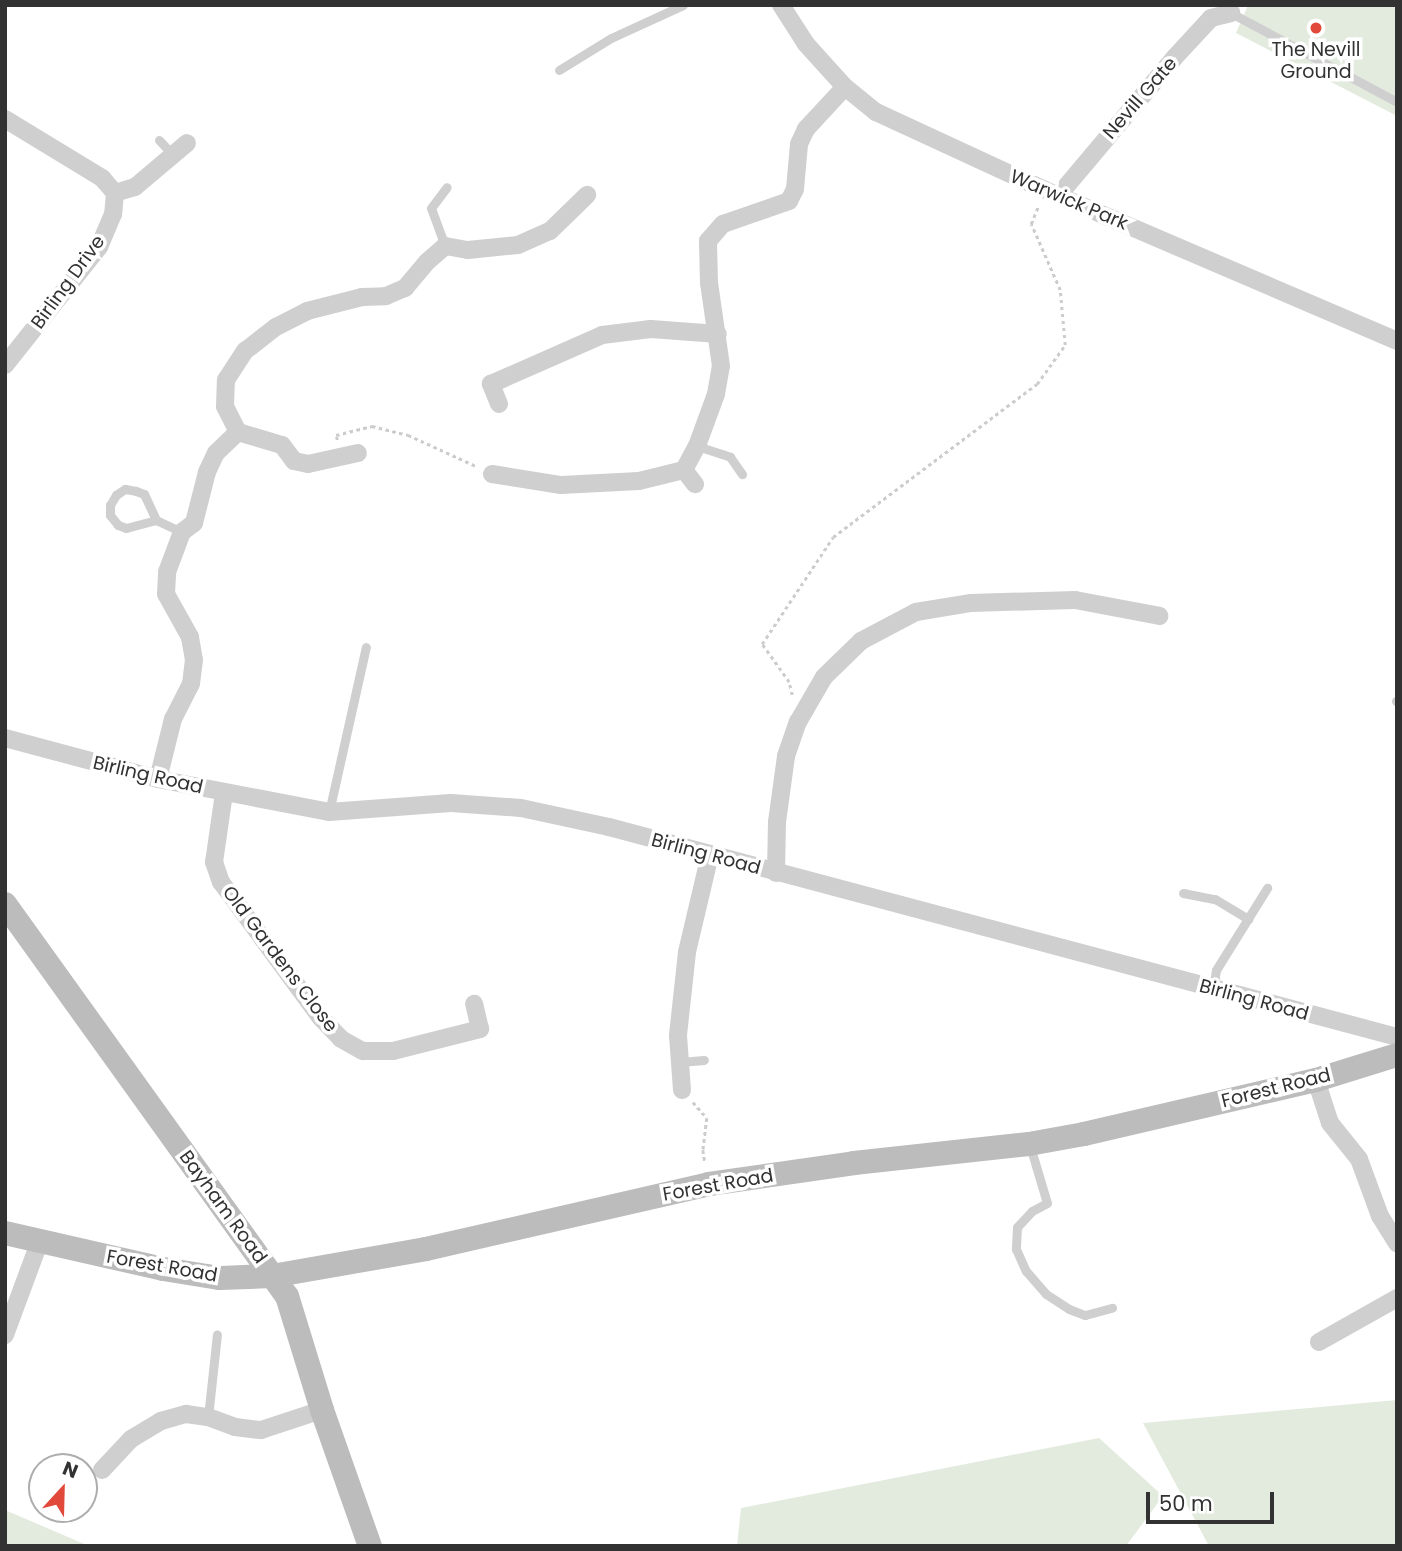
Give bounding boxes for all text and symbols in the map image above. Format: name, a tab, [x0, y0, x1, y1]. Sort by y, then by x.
marker: The Nevill Ground	[1308, 20, 1324, 36]
place label: The Nevill Ground	[1271, 39, 1361, 83]
street label: Nevill Gate	[1098, 52, 1182, 144]
street label: Warwick Park	[1007, 165, 1131, 235]
street label: Birling Drive	[26, 231, 110, 333]
street label: Birling Road	[91, 751, 205, 799]
street label: Birling Road	[649, 828, 763, 880]
street label: Old Gardens Close	[218, 881, 342, 1037]
street label: Birling Road	[1197, 974, 1311, 1026]
street label: Forest Road	[1219, 1063, 1333, 1113]
street label: Bayham Road	[174, 1146, 272, 1268]
street label: Forest Road	[661, 1164, 775, 1206]
street label: Forest Road	[105, 1245, 219, 1287]
north arrow	[28, 1453, 98, 1523]
text: N	[59, 1455, 82, 1485]
scale bar	[1150, 1478, 1278, 1522]
text: 50 m	[1159, 1489, 1213, 1518]

